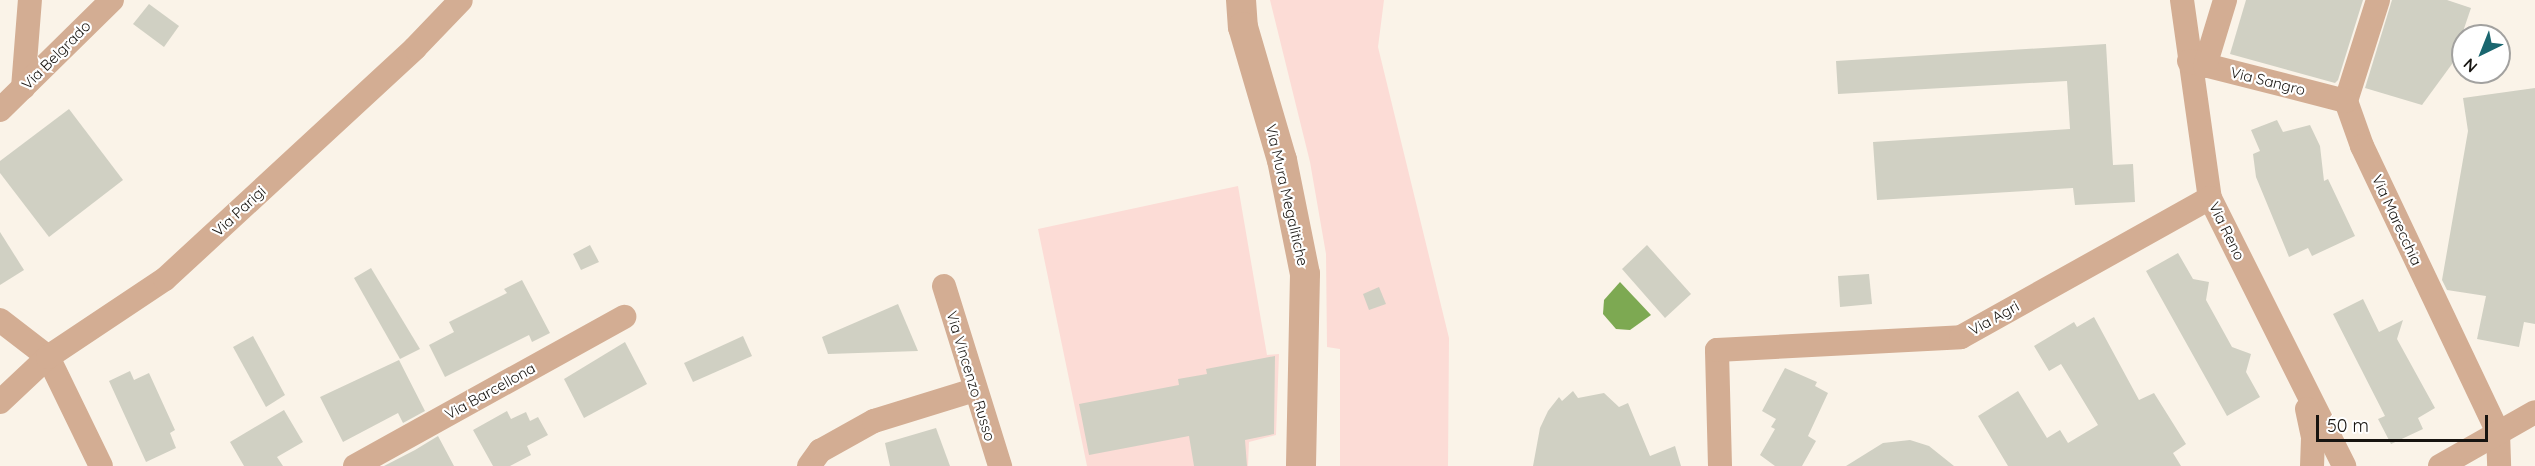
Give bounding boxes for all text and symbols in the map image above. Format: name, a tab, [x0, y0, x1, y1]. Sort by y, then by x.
street label: Via Belgrado	[18, 17, 94, 93]
north arrow	[2451, 24, 2511, 84]
text: N	[2459, 54, 2481, 77]
street label: Via Sangro	[2229, 63, 2307, 99]
street label: Via Mura Megalitiche	[1262, 122, 1312, 268]
street label: Via Marecchia	[2368, 172, 2426, 268]
street label: Via Parigi	[209, 182, 269, 240]
street label: Via Reno	[2205, 199, 2249, 263]
street label: Via Agri	[1966, 297, 2022, 339]
street label: Via Vincenzo Russo	[943, 309, 999, 443]
street label: Via Barcellona	[442, 359, 538, 423]
scale bar	[2319, 403, 2492, 441]
text: 50 m	[2327, 414, 2369, 437]

